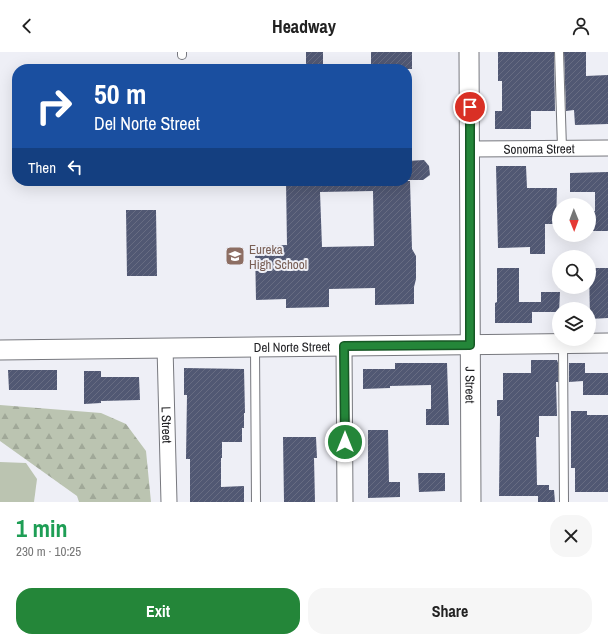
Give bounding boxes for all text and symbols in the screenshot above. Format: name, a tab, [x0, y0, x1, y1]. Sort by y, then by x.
text: Headway	[272, 14, 336, 39]
icon: back	[16, 15, 38, 37]
icon: person	[570, 15, 592, 37]
text: 50 m	[94, 75, 146, 113]
icon: right	[28, 80, 80, 132]
pin	[453, 90, 487, 124]
icon: arrive	[459, 96, 481, 118]
text: Del Norte Street	[94, 111, 200, 136]
street label: Sonoma Street	[503, 140, 575, 158]
icon: left	[64, 156, 86, 178]
text: Then	[28, 157, 56, 178]
north arrow	[552, 198, 596, 242]
map controls	[552, 198, 596, 346]
place label: Eureka High School	[249, 241, 307, 273]
school or university icon: Eureka High School	[224, 245, 246, 267]
button: search	[552, 250, 596, 294]
button: layers	[552, 302, 596, 346]
street label: Del Norte Street	[254, 338, 330, 356]
street label: J Street	[461, 367, 479, 403]
street label: L Street	[158, 406, 175, 444]
position arrow	[324, 421, 366, 463]
text: 1 min	[16, 512, 67, 544]
button: close	[550, 515, 592, 557]
text: 230 m · 10:25	[16, 543, 81, 560]
button: Exit	[16, 588, 300, 634]
button: Share	[308, 588, 592, 634]

